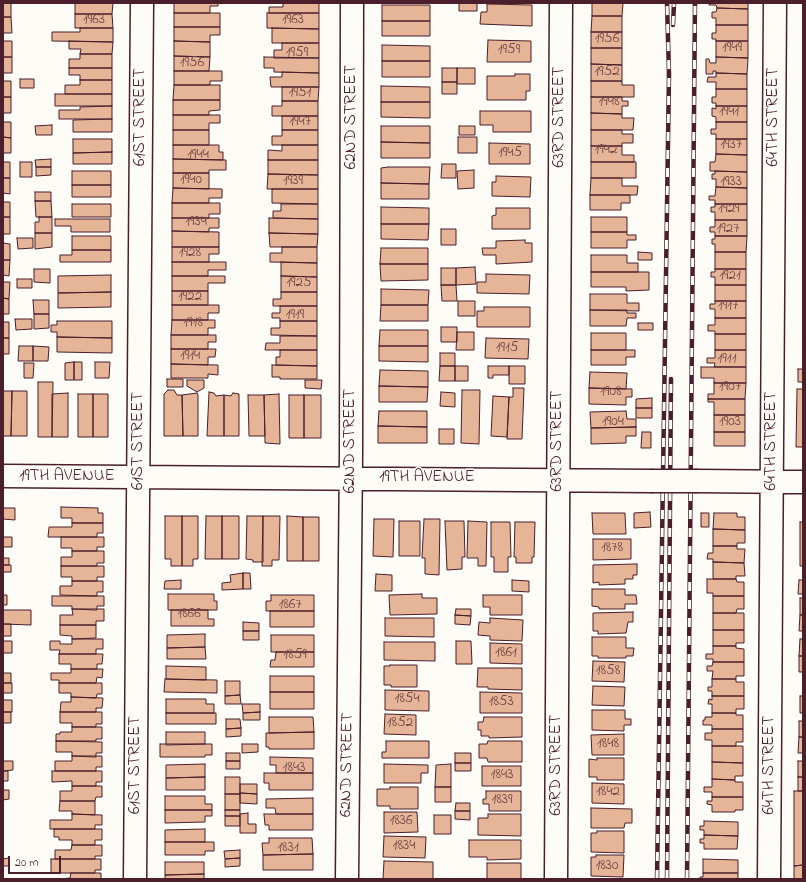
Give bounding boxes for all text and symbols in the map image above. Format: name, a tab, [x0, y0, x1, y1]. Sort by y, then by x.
house number: 1963	[83, 12, 105, 30]
house number: 1963	[282, 12, 304, 30]
house number: 1956	[595, 31, 619, 49]
house number: 1949	[722, 40, 742, 58]
house number: 1959	[498, 42, 520, 60]
house number: 1959	[286, 45, 308, 63]
house number: 1956	[180, 55, 204, 73]
house number: 1952	[594, 64, 620, 82]
street label: 62ND STREET	[342, 65, 362, 169]
street label: 63RD STREET	[550, 66, 570, 168]
street label: 61ST STREET	[131, 68, 151, 166]
street label: 64TH STREET	[764, 68, 784, 166]
house number: 1951	[289, 85, 311, 103]
house number: 1948	[598, 94, 620, 112]
house number: 1941	[719, 104, 739, 122]
house number: 1947	[289, 114, 311, 132]
house number: 1937	[720, 137, 742, 155]
house number: 1942	[595, 142, 617, 160]
house number: 1945	[498, 145, 522, 163]
house number: 1944	[187, 147, 209, 165]
house number: 1940	[180, 172, 202, 190]
house number: 1939	[283, 173, 303, 191]
house number: 1933	[720, 174, 742, 192]
house number: 1929	[718, 201, 740, 219]
house number: 1934	[185, 214, 207, 232]
house number: 1927	[717, 221, 739, 239]
house number: 1928	[179, 245, 201, 263]
house number: 1921	[719, 268, 741, 286]
house number: 1925	[286, 275, 312, 293]
house number: 1922	[178, 289, 202, 307]
house number: 1917	[718, 298, 738, 316]
house number: 1919	[286, 307, 304, 325]
house number: 1918	[183, 315, 203, 333]
house number: 1915	[496, 340, 518, 358]
house number: 1914	[180, 348, 200, 366]
house number: 1911	[718, 351, 736, 369]
house number: 1907	[719, 379, 741, 397]
house number: 1908	[600, 384, 622, 402]
street label: 62ND STREET	[341, 389, 361, 493]
street label: 63RD STREET	[548, 390, 568, 492]
street label: 61ST STREET	[129, 392, 149, 490]
street label: 64TH STREET	[762, 392, 782, 490]
house number: 1904	[602, 414, 624, 432]
house number: 1903	[719, 414, 741, 432]
street label: 19TH AVENUE	[19, 467, 115, 487]
street label: 19TH AVENUE	[379, 468, 475, 488]
house number: 1878	[601, 540, 623, 558]
house number: 1867	[278, 597, 302, 615]
house number: 1866	[177, 606, 201, 624]
house number: 1861	[495, 645, 517, 663]
house number: 1859	[283, 647, 307, 665]
house number: 1858	[596, 663, 620, 681]
house number: 1854	[394, 691, 420, 709]
house number: 1853	[488, 694, 514, 712]
street label: 62ND STREET	[337, 713, 359, 817]
street label: 63RD STREET	[547, 714, 567, 816]
house number: 1852	[387, 715, 413, 733]
street label: 61ST STREET	[126, 716, 146, 814]
street label: 64TH STREET	[760, 716, 780, 814]
house number: 1848	[597, 736, 619, 754]
house number: 1843	[283, 760, 305, 778]
house number: 1843	[491, 767, 513, 785]
house number: 1842	[596, 784, 620, 802]
house number: 1839	[491, 792, 513, 810]
house number: 1836	[389, 813, 413, 831]
house number: 1834	[393, 838, 415, 856]
house number: 1831	[277, 840, 299, 858]
scale bar	[10, 848, 63, 874]
text: 20 m	[15, 854, 38, 872]
house number: 1830	[595, 858, 619, 876]

